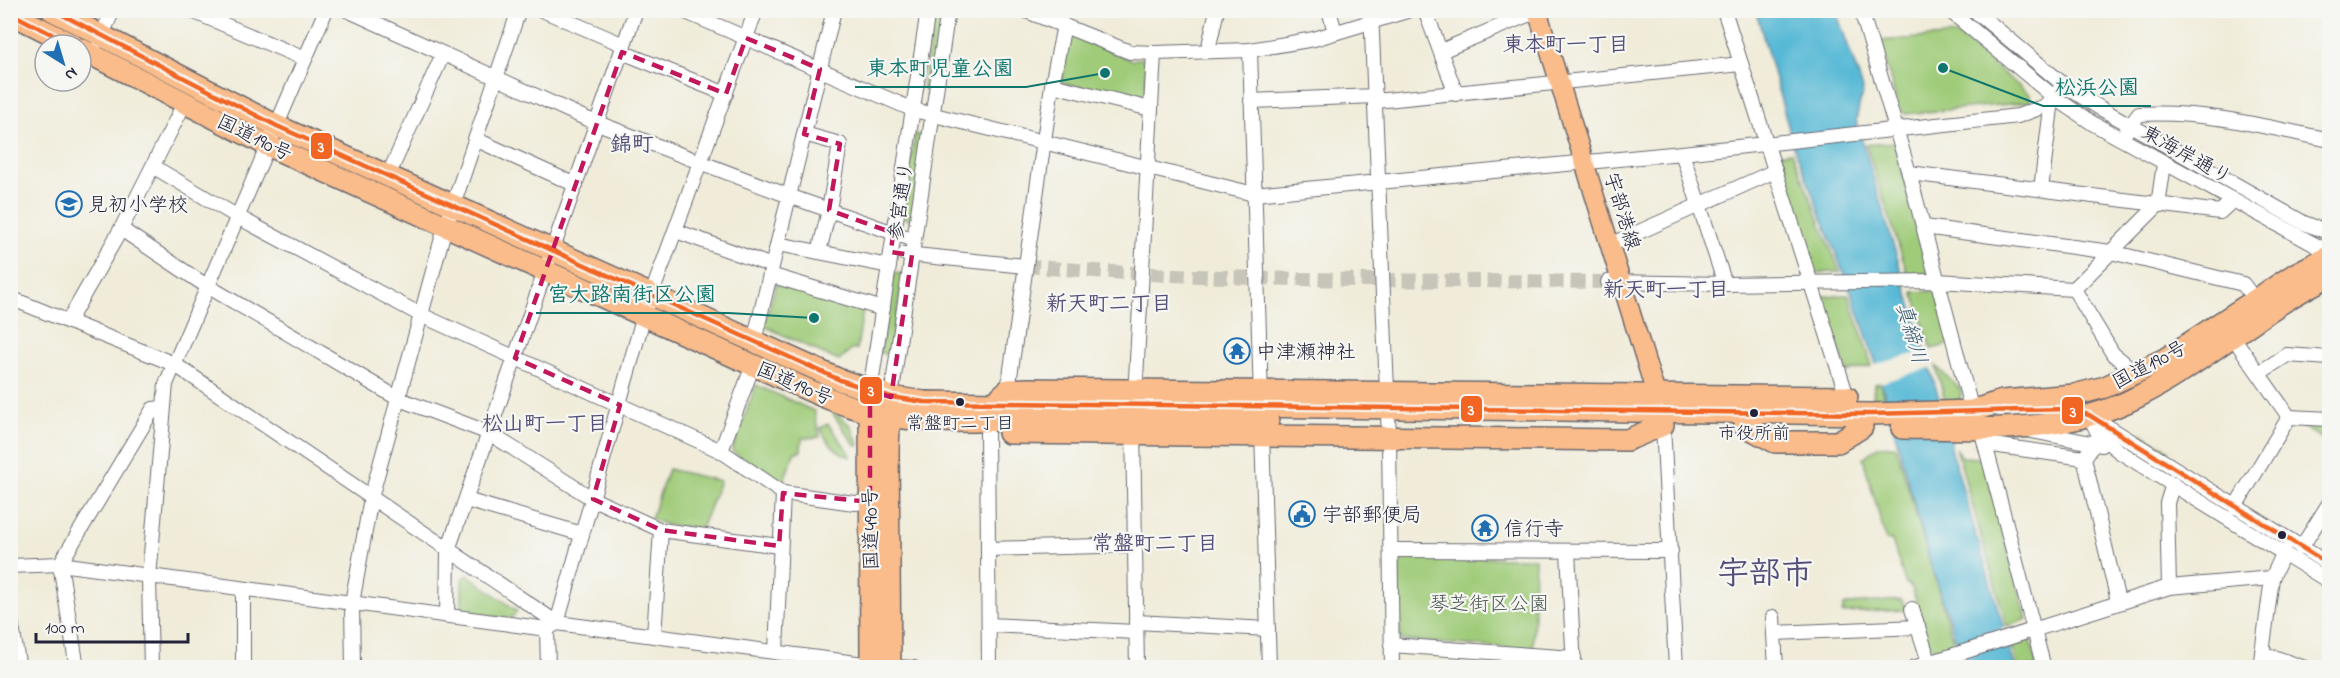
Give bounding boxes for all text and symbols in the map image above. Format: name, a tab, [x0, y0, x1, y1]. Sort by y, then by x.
district label: 東本町一丁目	[1503, 31, 1629, 61]
north arrow	[33, 33, 93, 93]
callout: 東本町児童公園	[855, 48, 1026, 87]
text: 東本町児童公園	[867, 55, 1014, 85]
text: N	[59, 61, 82, 86]
callout: 松浜公園	[2043, 67, 2151, 106]
text: 松浜公園	[2055, 74, 2139, 104]
street label: 国道190号	[211, 108, 297, 170]
street label: 東海岸通り	[2135, 119, 2237, 193]
district label: 錦町	[610, 130, 654, 162]
line badge: 3	[310, 132, 333, 160]
text: 3	[317, 136, 325, 160]
street label: 参宮通り	[883, 160, 922, 243]
street label: 宇部港線	[1595, 169, 1646, 254]
school or university icon: 見初小学校	[54, 189, 84, 219]
place label: 見初小学校	[88, 192, 188, 221]
callout: 宮大路南街区公園	[536, 274, 728, 313]
district label: 新天町一丁目	[1603, 276, 1729, 306]
text: 宮大路南街区公園	[548, 281, 716, 311]
district label: 新天町二丁目	[1046, 290, 1172, 320]
water label: 真締川	[1887, 299, 1933, 368]
street label: 国道190号	[2108, 334, 2193, 398]
temple icon: 中津瀬神社	[1222, 336, 1252, 366]
place label: 中津瀬神社	[1256, 339, 1356, 368]
street label: 国道190号	[751, 356, 837, 414]
line badge: 3	[859, 376, 883, 405]
text: 3	[867, 380, 875, 404]
line badge: 3	[1460, 395, 1483, 423]
marker: 常盤町二丁目	[954, 396, 966, 408]
line badge: 3	[2061, 396, 2084, 425]
text: 3	[1467, 399, 1475, 423]
text: 3	[2069, 401, 2077, 425]
marker: 市役所前	[1748, 407, 1760, 419]
district label: 松山町一丁目	[482, 410, 608, 440]
place label: 常盤町二丁目	[906, 412, 1014, 438]
place label: 市役所前	[1718, 422, 1790, 448]
street label: 国道490号	[857, 487, 888, 571]
public building icon: 宇部郵便局	[1287, 499, 1317, 529]
place label: 宇部郵便局	[1322, 502, 1422, 531]
temple icon: 信行寺	[1470, 513, 1500, 543]
place label: 信行寺	[1504, 516, 1564, 545]
unlabelled marker	[2276, 529, 2288, 541]
district label: 常盤町二丁目	[1092, 530, 1218, 560]
district label: 宇部市	[1717, 552, 1813, 599]
park label: 琴芝街区公園	[1429, 591, 1549, 620]
scale bar	[36, 606, 188, 644]
text: 100 m	[45, 616, 85, 642]

